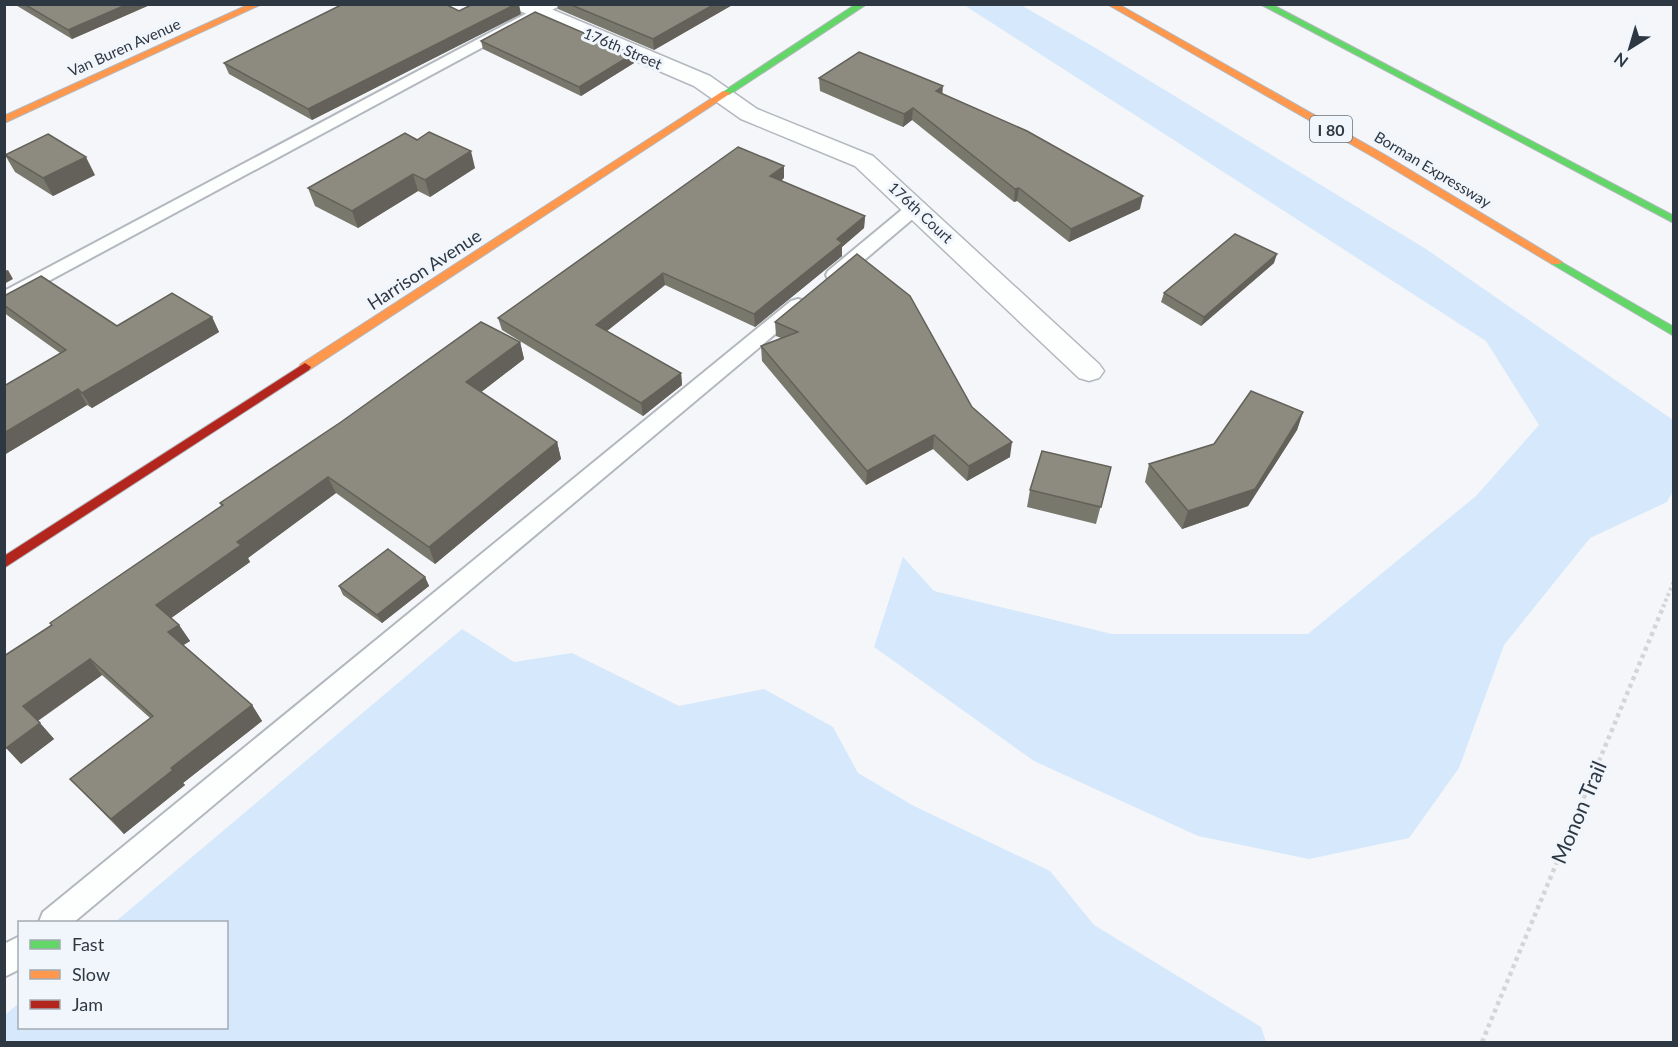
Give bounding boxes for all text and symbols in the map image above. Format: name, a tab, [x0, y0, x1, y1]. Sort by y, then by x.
street label: Van Buren Avenue	[65, 14, 183, 80]
north arrow	[1600, 18, 1660, 78]
street label: 176th Street	[581, 23, 665, 73]
text: N	[1610, 49, 1631, 72]
road number: I 80	[1310, 116, 1352, 142]
street label: Borman Expressway	[1371, 127, 1495, 211]
street label: 176th Court	[885, 178, 957, 247]
street label: Harrison Avenue	[363, 224, 485, 314]
street label: Monon Trail	[1545, 757, 1611, 867]
legend	[18, 921, 228, 1029]
text: Fast	[72, 933, 105, 955]
text: Slow	[72, 963, 110, 985]
text: Jam	[72, 993, 103, 1015]

